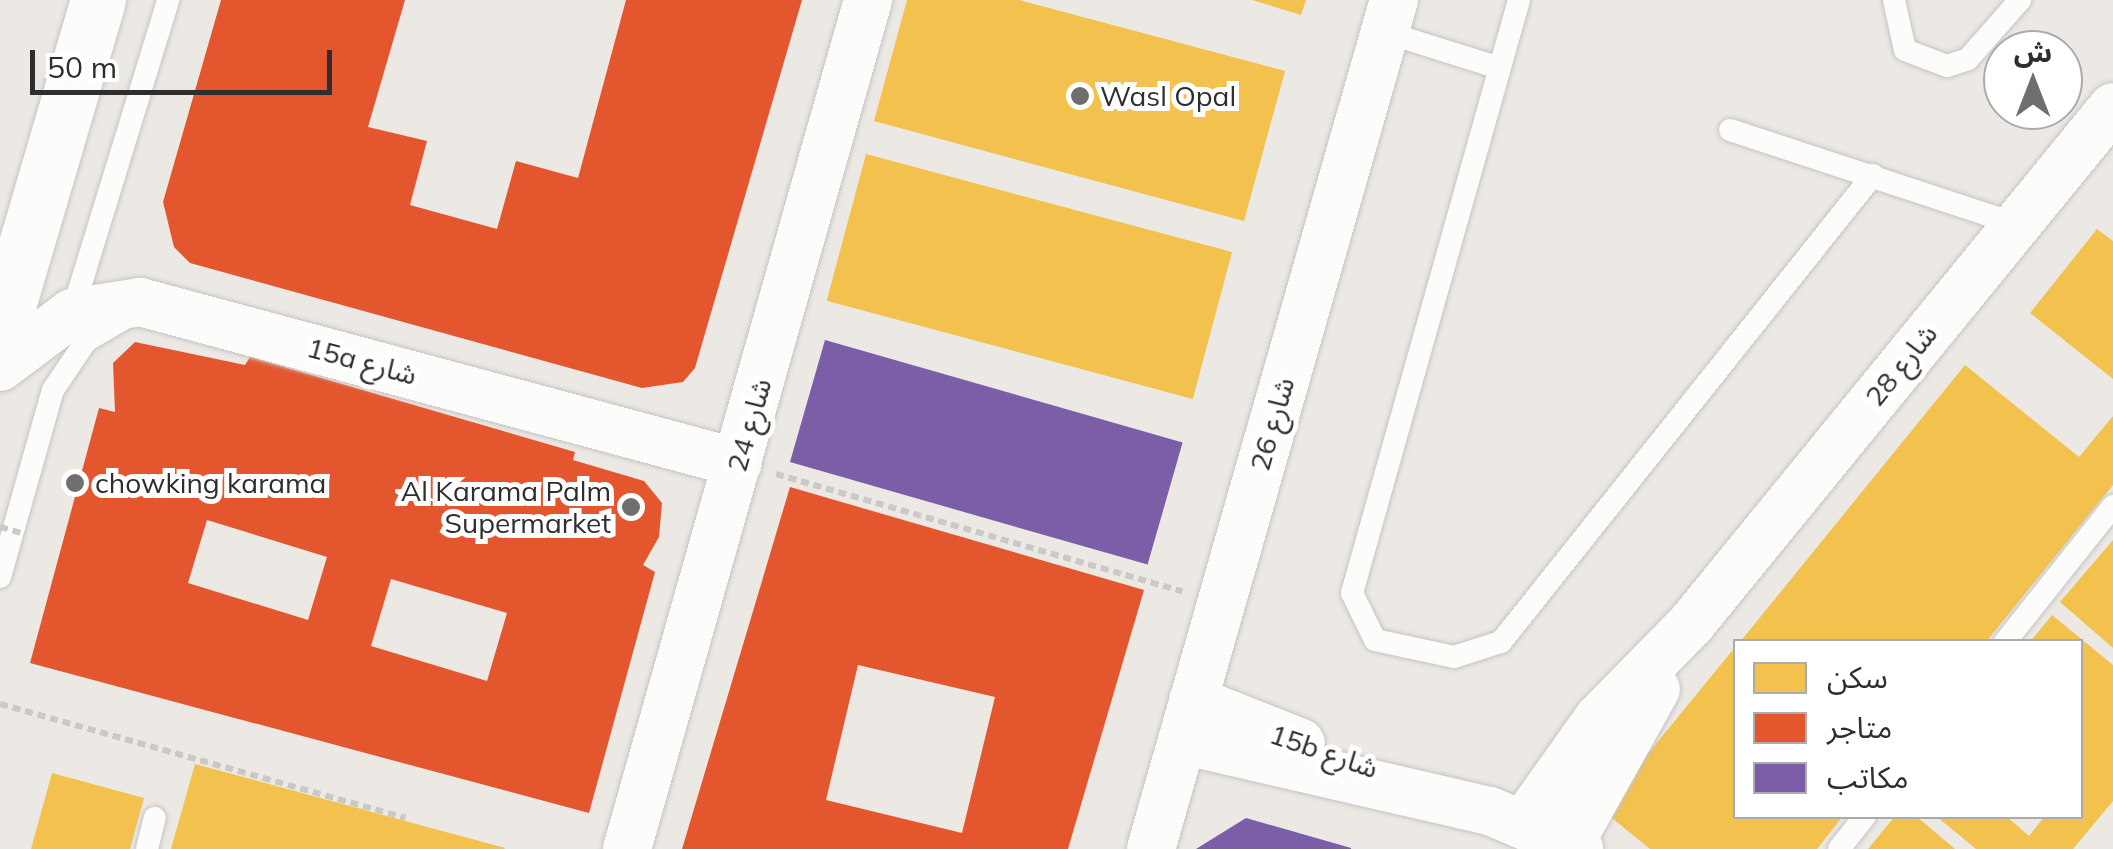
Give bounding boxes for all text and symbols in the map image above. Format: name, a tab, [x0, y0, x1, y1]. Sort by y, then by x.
scale bar	[35, 30, 338, 92]
north arrow	[1983, 30, 2083, 130]
text: ش	[2014, 34, 2052, 69]
text: 50 m	[47, 48, 117, 86]
place label: Wasl Opal	[1100, 79, 1236, 113]
marker: Wasl Opal	[1069, 85, 1091, 107]
street label: شارع 28	[1858, 317, 1944, 413]
street label: 15a شارع	[303, 330, 421, 392]
street label: شارع 26	[1243, 373, 1301, 475]
street label: شارع 24	[720, 374, 778, 476]
place label: chowking karama	[95, 466, 326, 500]
marker: chowking karama	[64, 472, 86, 494]
place label: Al Karama Palm Supermarket	[401, 474, 611, 540]
marker: Al Karama Palm Supermarket	[620, 496, 642, 518]
legend	[1733, 639, 2083, 819]
text: سكن	[1827, 658, 1888, 696]
text: متاجر	[1827, 708, 1892, 746]
street label: 15b شارع	[1265, 717, 1383, 785]
text: مكاتب	[1827, 758, 1908, 796]

